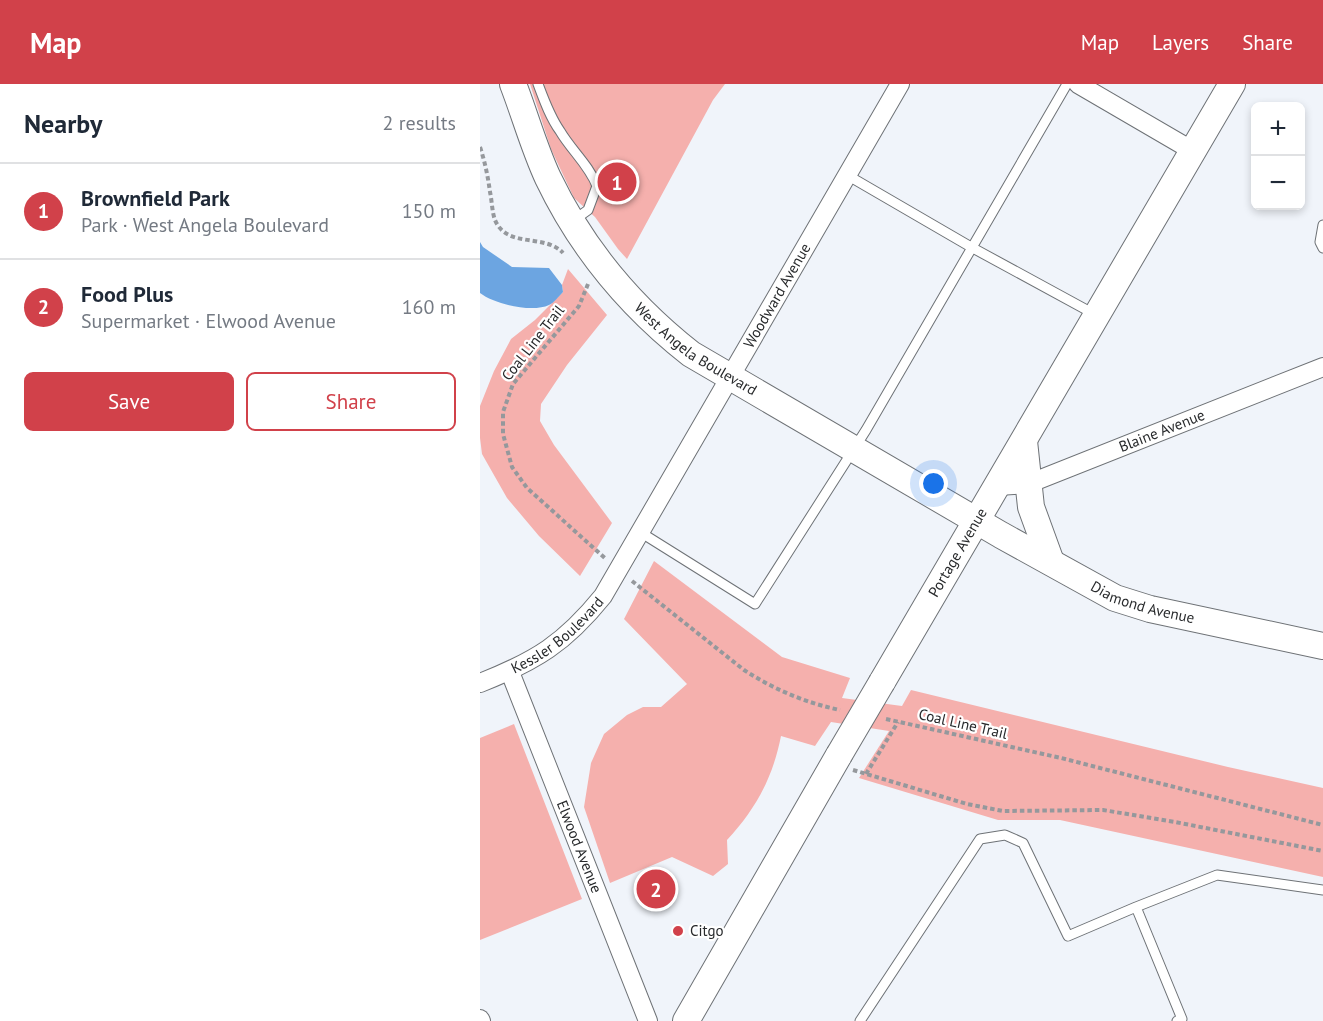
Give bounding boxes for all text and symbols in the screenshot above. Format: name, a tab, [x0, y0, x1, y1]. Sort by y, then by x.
text: Map	[30, 24, 81, 61]
text: Map	[1081, 29, 1119, 56]
text: Layers	[1152, 29, 1209, 56]
text: Share	[1242, 29, 1293, 56]
map controls	[1251, 102, 1305, 210]
button: +	[1251, 102, 1305, 156]
text: Nearby	[24, 107, 102, 140]
text: 2 results	[383, 110, 456, 136]
button: −	[1251, 156, 1305, 210]
pin: 1	[598, 160, 636, 204]
text: Brownfield Park	[81, 184, 230, 212]
text: 1	[38, 198, 49, 224]
text: 150 m	[402, 198, 456, 224]
text: Park · West Angela Boulevard	[81, 212, 329, 238]
street label: Woodward Avenue	[739, 240, 815, 351]
text: Food Plus	[81, 280, 173, 308]
text: 2	[38, 294, 49, 320]
text: 160 m	[402, 294, 456, 320]
street label: West Angela Boulevard	[631, 298, 760, 399]
street label: Coal Line Trail	[497, 301, 568, 384]
text: Supermarket · Elwood Avenue	[81, 308, 336, 334]
button: Save	[24, 372, 234, 431]
button: Share	[246, 372, 456, 431]
street label: Blaine Avenue	[1116, 405, 1207, 456]
your location	[919, 469, 948, 498]
street label: Portage Avenue	[924, 504, 991, 600]
street label: Diamond Avenue	[1088, 576, 1196, 627]
street label: Kessler Boulevard	[508, 593, 607, 677]
street label: Coal Line Trail	[917, 704, 1010, 743]
street label: Elwood Avenue	[553, 798, 606, 896]
pin: 2	[636, 866, 675, 912]
place label: Citgo	[690, 921, 724, 940]
marker: Citgo	[671, 924, 685, 938]

